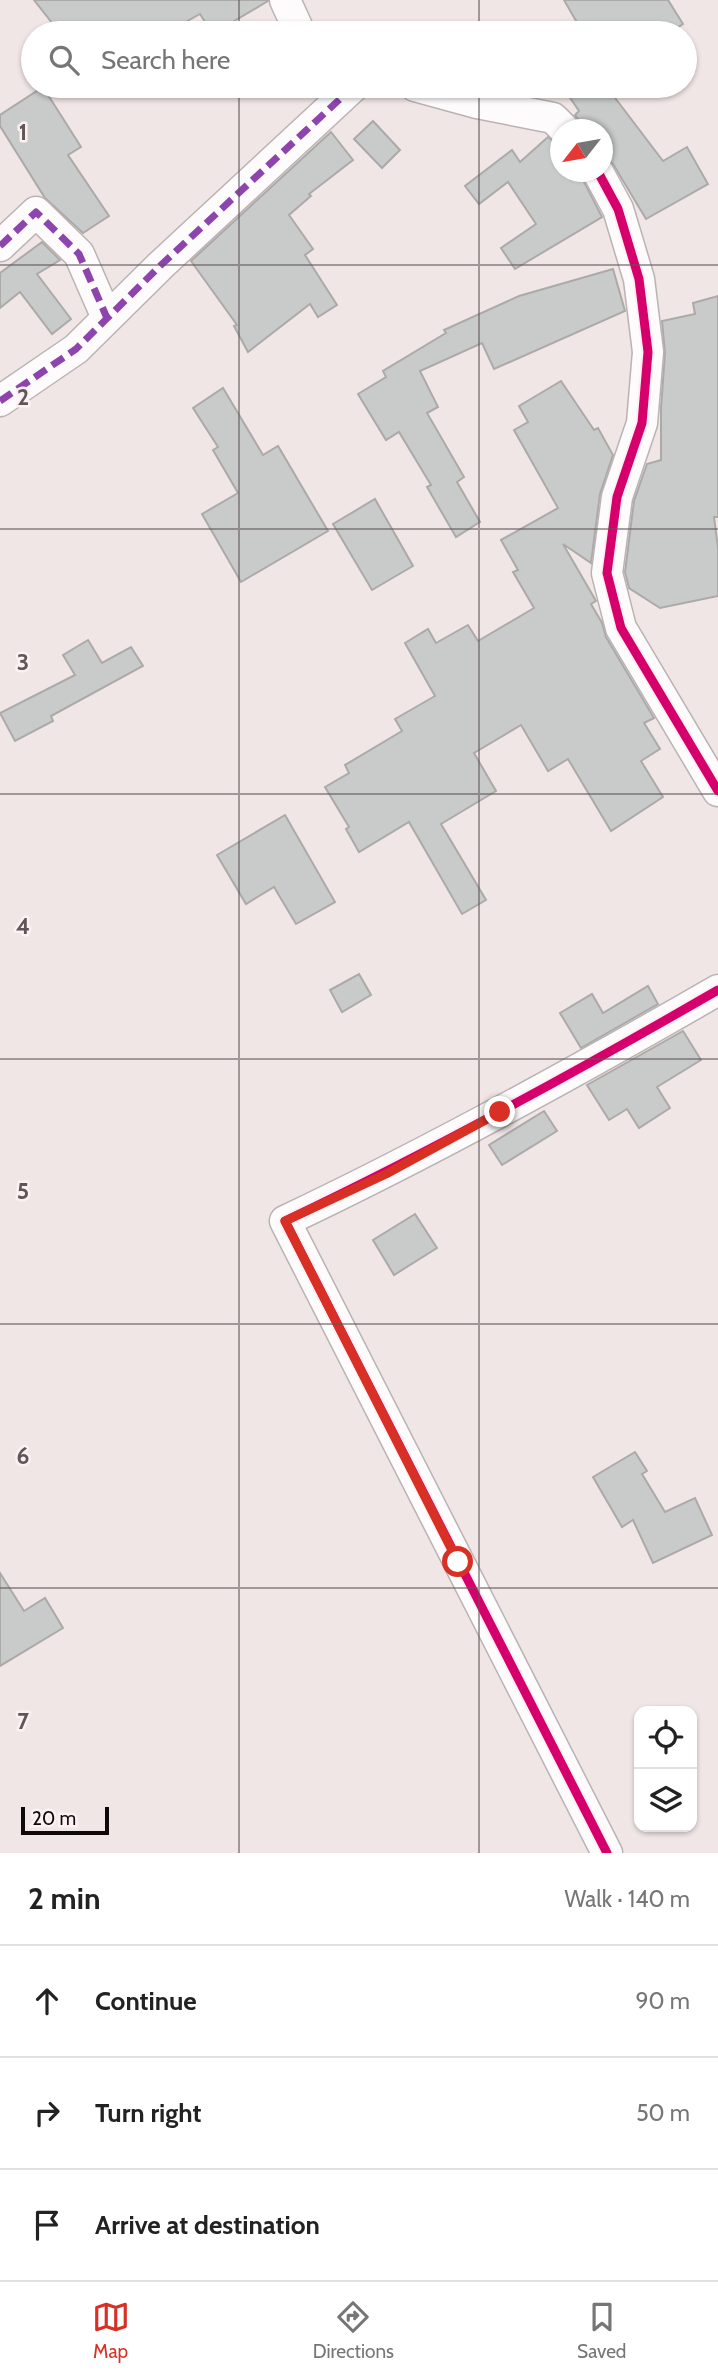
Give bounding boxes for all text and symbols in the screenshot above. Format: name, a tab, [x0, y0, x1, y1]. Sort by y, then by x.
search box	[21, 21, 697, 98]
icon: search	[45, 41, 83, 79]
text: Search here	[101, 44, 230, 76]
text: 1	[19, 118, 27, 146]
north arrow	[550, 119, 613, 182]
text: 2	[17, 383, 29, 411]
text: 3	[17, 648, 29, 676]
text: 4	[16, 912, 30, 940]
route end	[484, 1096, 515, 1127]
text: 5	[17, 1177, 29, 1205]
text: 6	[17, 1442, 29, 1470]
route start	[442, 1546, 473, 1577]
map controls	[634, 1706, 697, 1832]
button: locate	[634, 1706, 697, 1769]
text: 7	[17, 1707, 29, 1735]
button: layers	[634, 1769, 697, 1832]
scale bar	[21, 1804, 108, 1836]
text: 20 m	[32, 1807, 76, 1830]
text: 2 min	[28, 1880, 100, 1917]
text: Walk · 140 m	[564, 1885, 690, 1913]
icon: ahead	[28, 1982, 66, 2020]
text: Continue	[95, 1985, 197, 2017]
text: 90 m	[636, 1987, 690, 2015]
icon: right	[28, 2094, 66, 2132]
text: Turn right	[95, 2097, 201, 2129]
text: 50 m	[636, 2099, 690, 2127]
icon: arrive	[28, 2206, 66, 2244]
text: Arrive at destination	[95, 2209, 320, 2241]
tab: Map	[92, 2298, 130, 2363]
tab: Directions	[313, 2298, 394, 2363]
tab: Saved	[577, 2298, 626, 2363]

